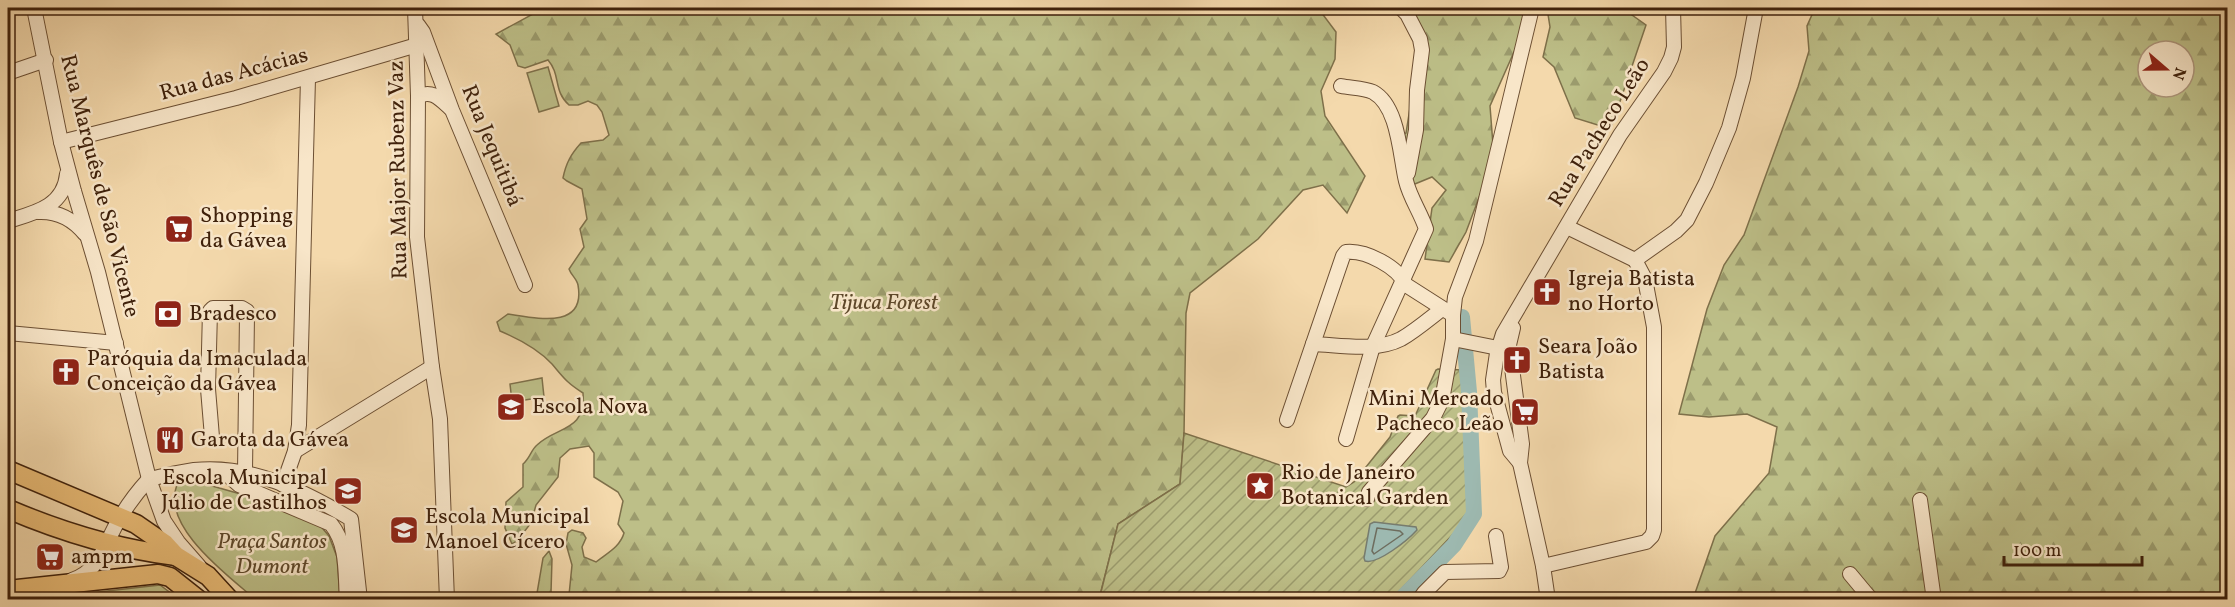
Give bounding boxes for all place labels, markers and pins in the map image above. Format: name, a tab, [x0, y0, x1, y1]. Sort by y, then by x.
place label: Shopping da Gávea	[200, 201, 293, 257]
supermarket icon: Shopping da Gávea	[163, 213, 195, 245]
place label: Igreja Batista no Horto	[1568, 264, 1695, 320]
church icon: Igreja Batista no Horto	[1531, 276, 1563, 308]
bank icon: Bradesco	[152, 298, 184, 330]
place label: Bradesco	[189, 299, 277, 330]
place label: Seara João Batista	[1538, 332, 1638, 388]
place label: Paróquia da Imaculada Conceição da Gávea	[87, 344, 307, 400]
church icon: Seara João Batista	[1501, 344, 1533, 376]
church icon: Paróquia da Imaculada Conceição da Gávea	[50, 356, 82, 388]
place label: Mini Mercado Pacheco Leão	[1368, 384, 1504, 440]
school or university icon: Escola Nova	[495, 391, 527, 423]
place label: Escola Nova	[532, 392, 648, 423]
supermarket icon: Mini Mercado Pacheco Leão	[1509, 396, 1541, 428]
restaurant icon: Garota da Gávea	[154, 424, 186, 456]
place label: Garota da Gávea	[191, 425, 349, 456]
place label: Rio de Janeiro Botanical Garden	[1281, 458, 1449, 514]
place label: Escola Municipal Júlio de Castilhos	[161, 463, 327, 519]
place icon: Rio de Janeiro Botanical Garden	[1244, 470, 1276, 502]
school or university icon: Escola Municipal Júlio de Castilhos	[332, 475, 364, 507]
place label: Escola Municipal Manoel Cícero	[425, 502, 590, 558]
school or university icon: Escola Municipal Manoel Cícero	[388, 514, 420, 546]
supermarket icon: ampm	[34, 541, 66, 573]
place label: ampm	[71, 542, 134, 573]

